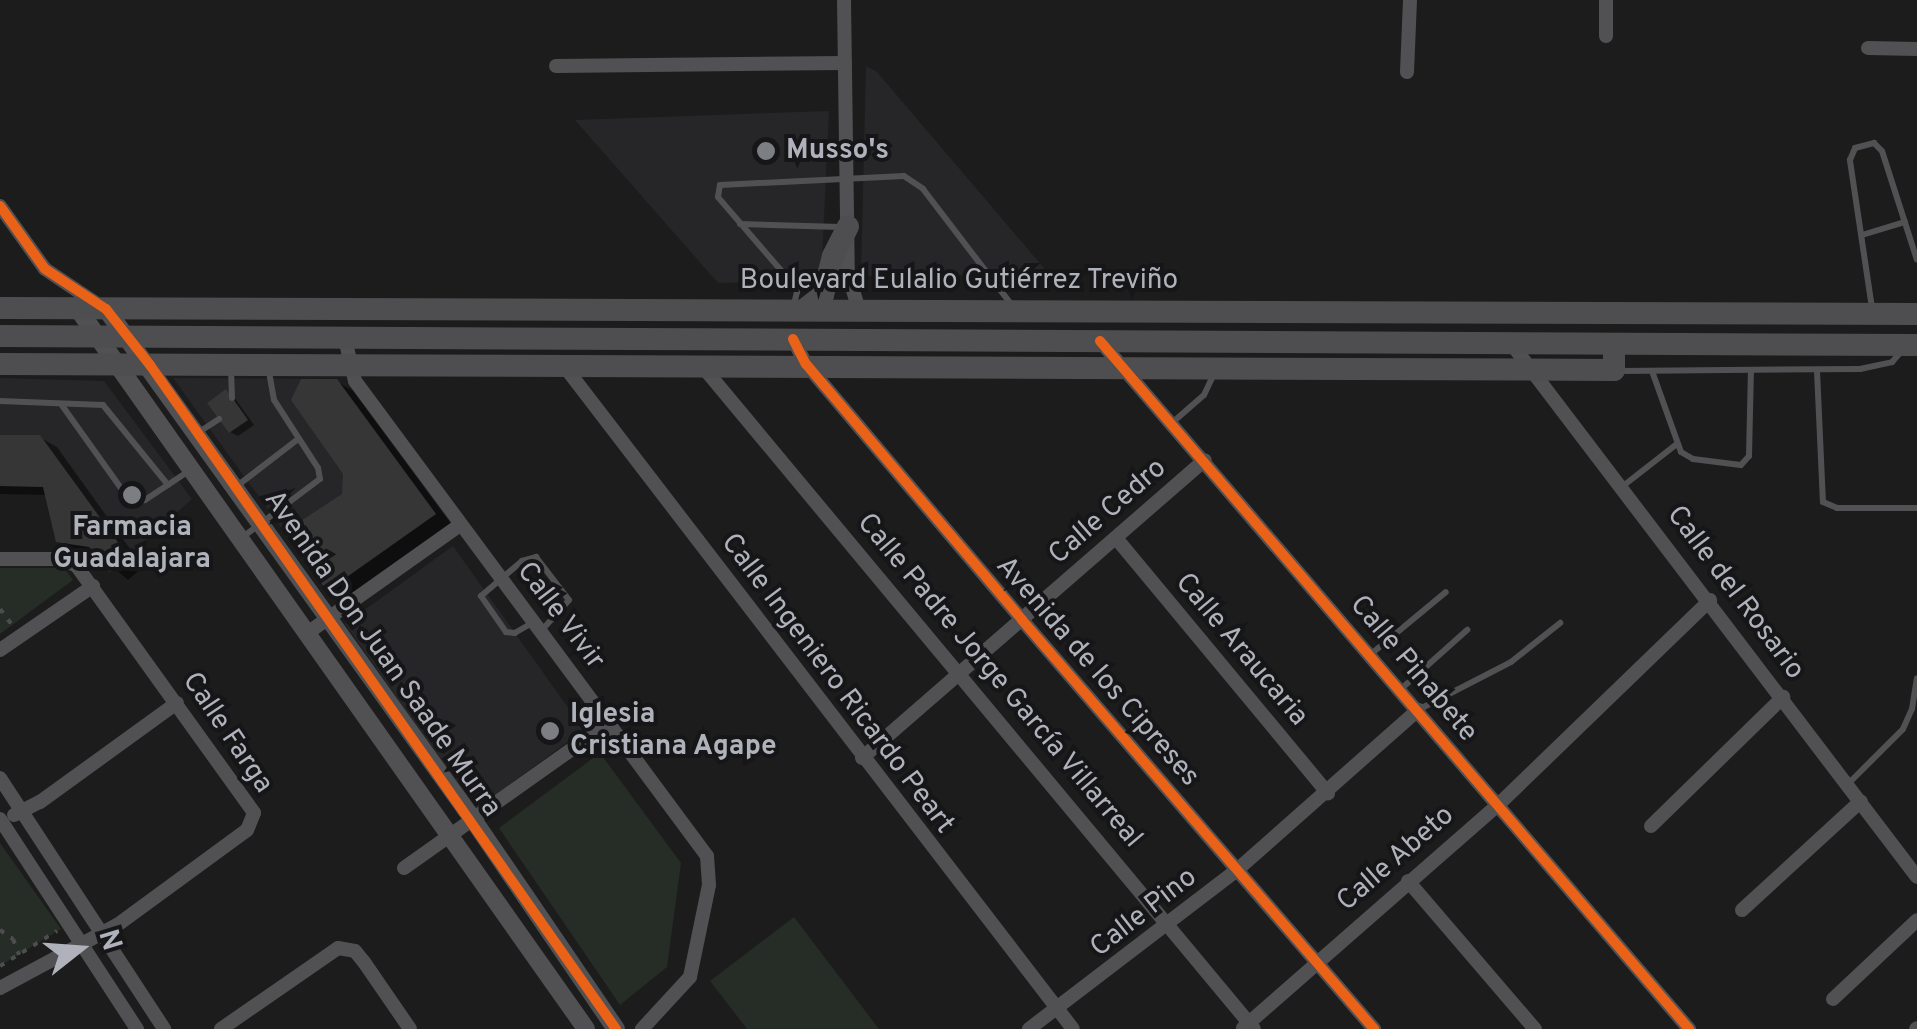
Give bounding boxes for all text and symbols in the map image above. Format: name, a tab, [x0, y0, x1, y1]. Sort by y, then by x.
place label: Musso's	[786, 134, 889, 168]
marker: Musso's	[755, 140, 777, 162]
street label: Boulevard Eulalio Gutiérrez Treviño	[739, 264, 1179, 298]
street label: Calle Cedro	[1042, 452, 1174, 572]
marker: Farmacia Guadalajara	[121, 484, 143, 506]
street label: Avenida Don Juan Saade Murra	[256, 484, 508, 824]
street label: Calle del Rosario	[1659, 500, 1811, 686]
street label: Calle Padre Jorge García Villarreal	[849, 507, 1149, 855]
place label: Farmacia Guadalajara	[53, 511, 211, 577]
street label: Calle Ingeniero Ricardo Peart	[713, 527, 961, 841]
street label: Avenida de los Cipreses	[988, 550, 1206, 794]
street label: Calle Vivir	[508, 555, 612, 677]
street label: Calle Araucaria	[1167, 566, 1315, 734]
street label: Calle Pinabete	[1342, 589, 1484, 749]
street label: Calle Farga	[174, 666, 280, 800]
place label: Iglesia Cristiana Agape	[570, 698, 778, 764]
marker: Iglesia Cristiana Agape	[539, 720, 561, 742]
street label: Calle Abeto	[1330, 799, 1462, 919]
street label: Calle Pino	[1084, 861, 1204, 965]
north arrow	[30, 899, 130, 999]
text: N	[89, 925, 129, 955]

